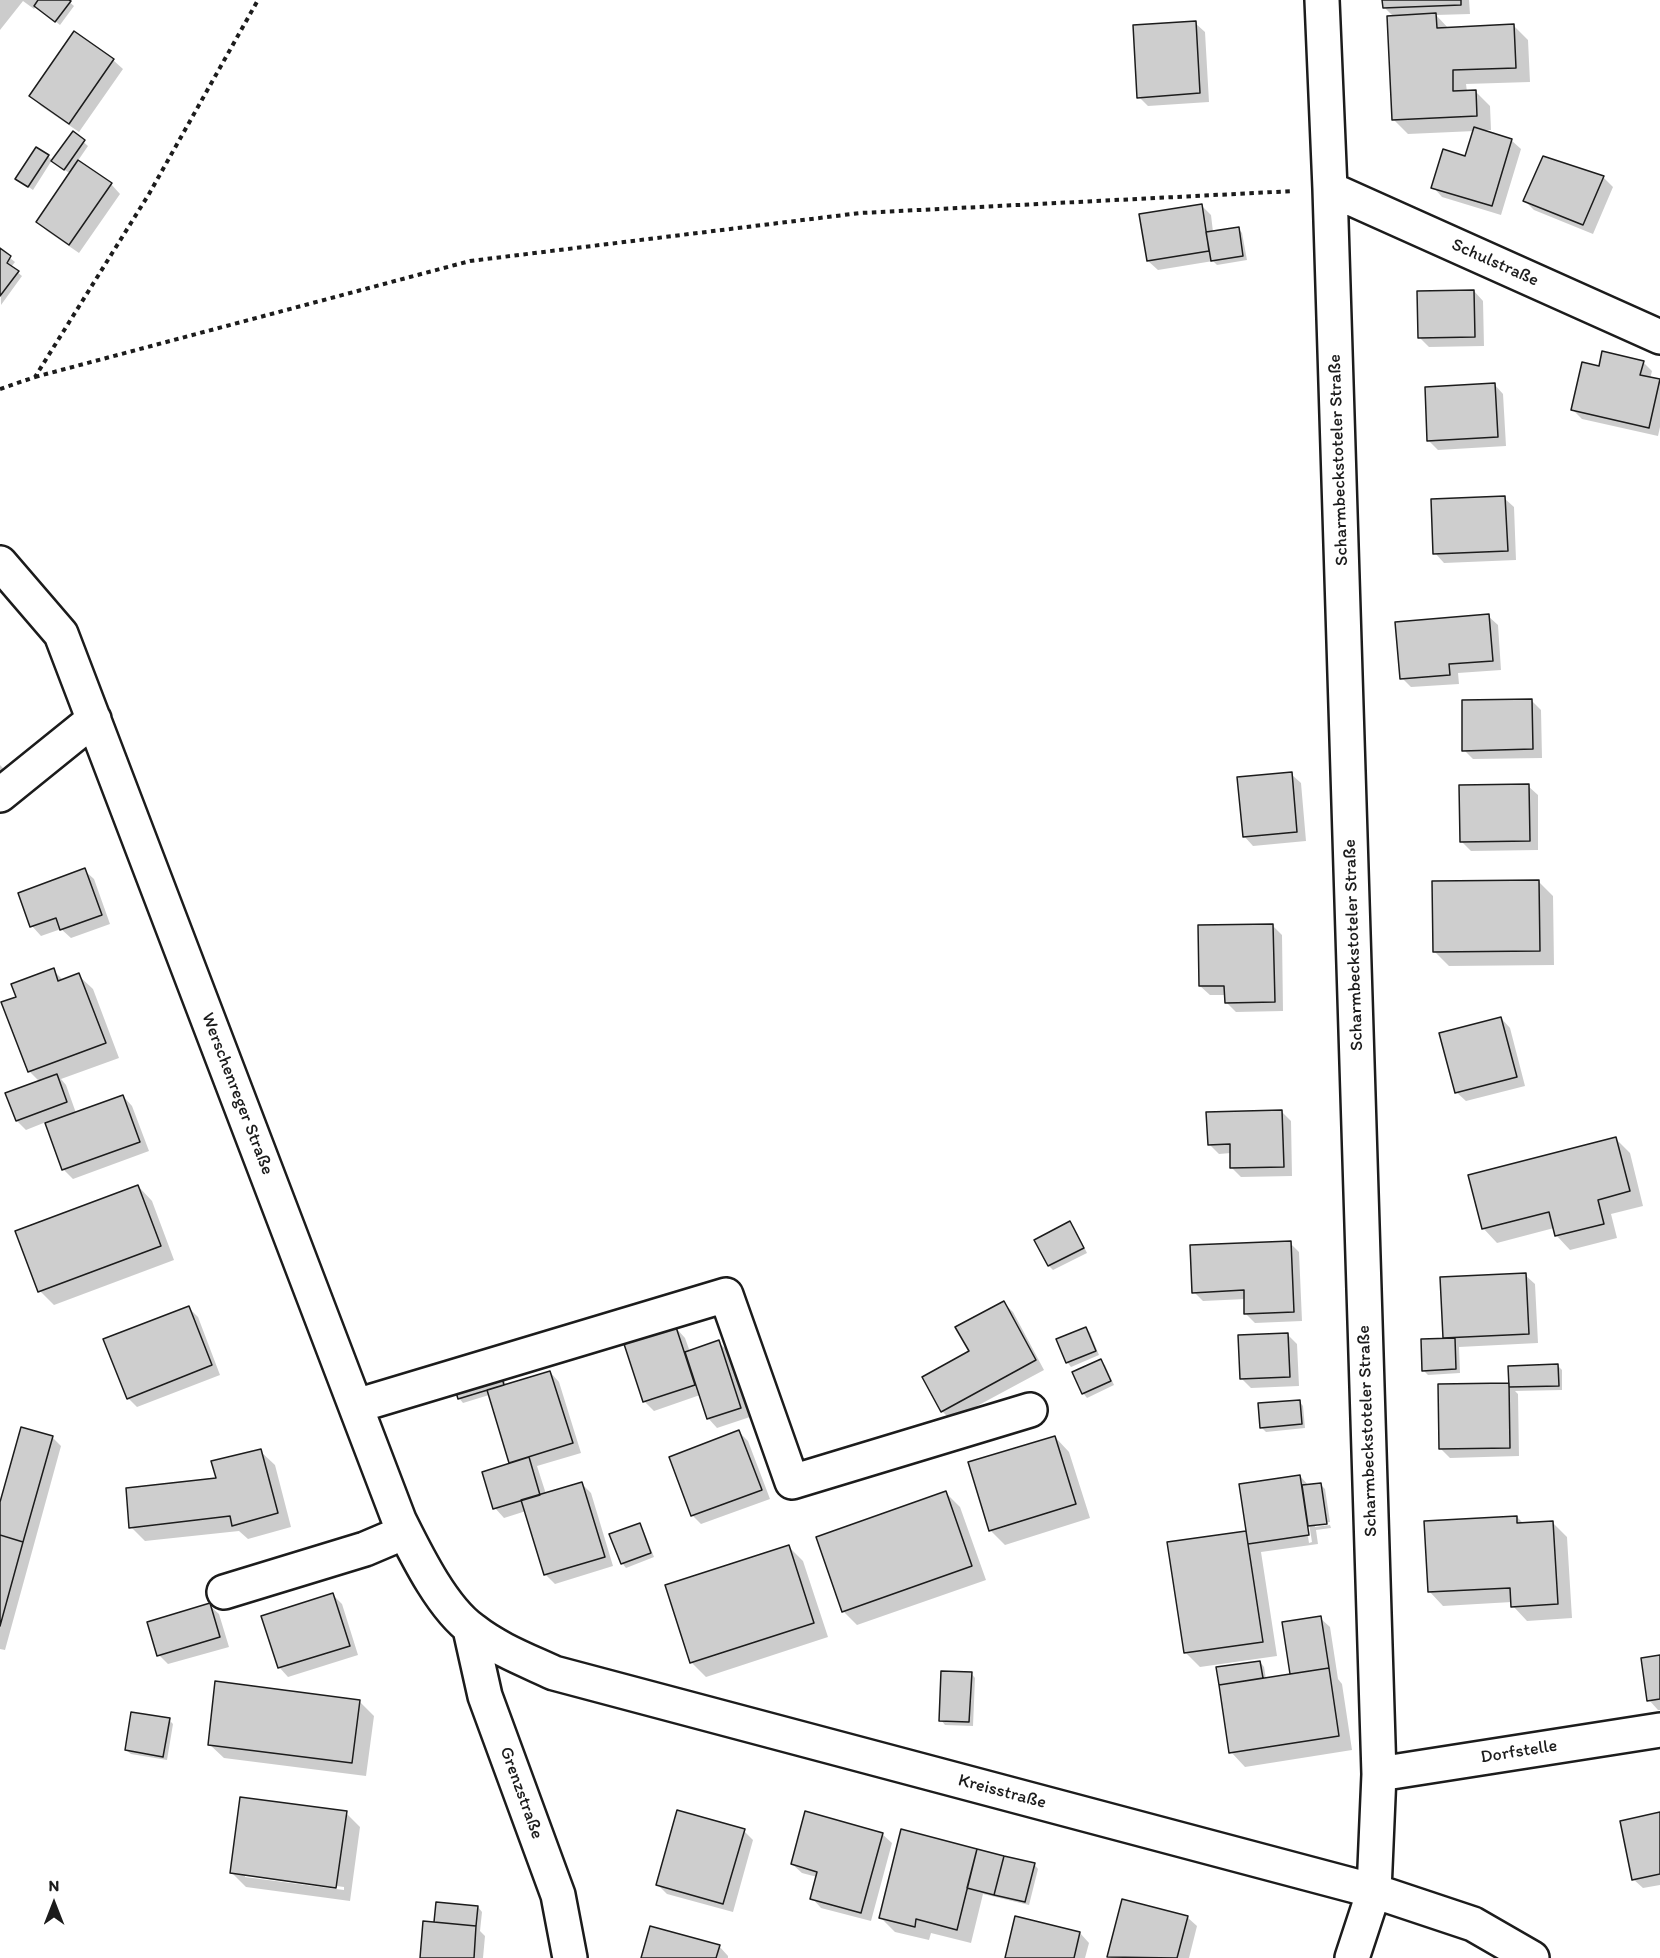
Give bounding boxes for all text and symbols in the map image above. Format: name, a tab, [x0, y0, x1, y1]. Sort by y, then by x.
street label: Schulstraße	[1448, 234, 1542, 292]
street label: Scharmbeckstoteler Straße	[1325, 354, 1353, 566]
street label: Scharmbeckstoteler Straße	[1340, 839, 1368, 1051]
street label: Werschenreger Straße	[196, 1010, 278, 1178]
street label: Scharmbeckstoteler Straße	[1354, 1325, 1382, 1537]
street label: Dorfstelle	[1479, 1735, 1559, 1769]
street label: Grenzstraße	[494, 1744, 548, 1842]
street label: Kreisstraße	[956, 1770, 1048, 1814]
north arrow	[24, 1874, 84, 1934]
text: N	[49, 1876, 59, 1895]

